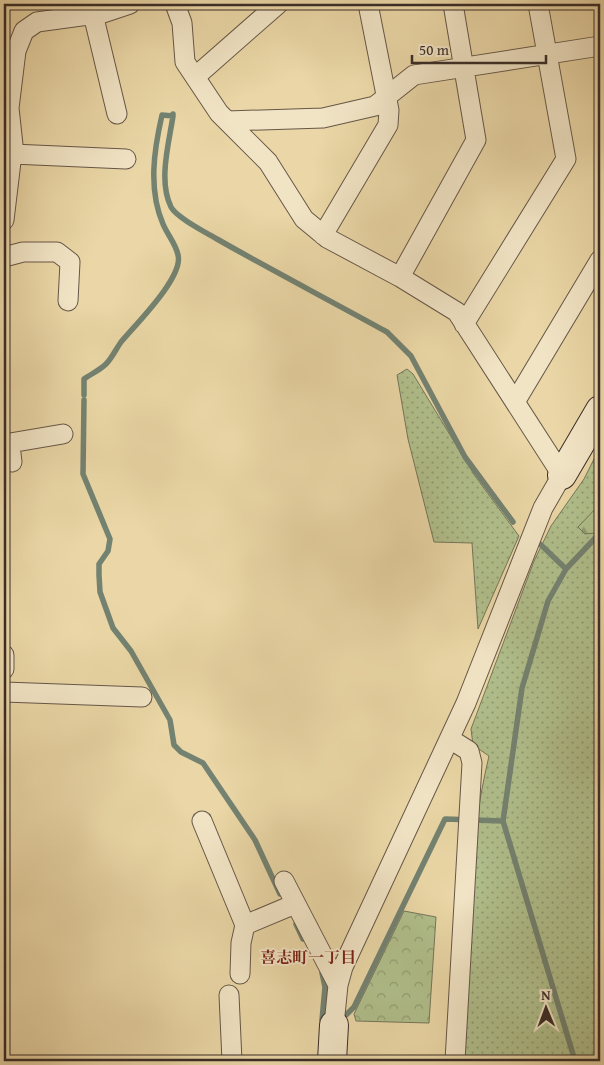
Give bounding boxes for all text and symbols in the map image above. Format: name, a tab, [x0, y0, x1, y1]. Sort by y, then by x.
scale bar	[412, 32, 545, 64]
text: 50 m	[419, 39, 450, 60]
district label: 喜志町一丁目	[260, 945, 356, 969]
north arrow	[522, 982, 572, 1032]
text: N	[541, 985, 551, 1005]

